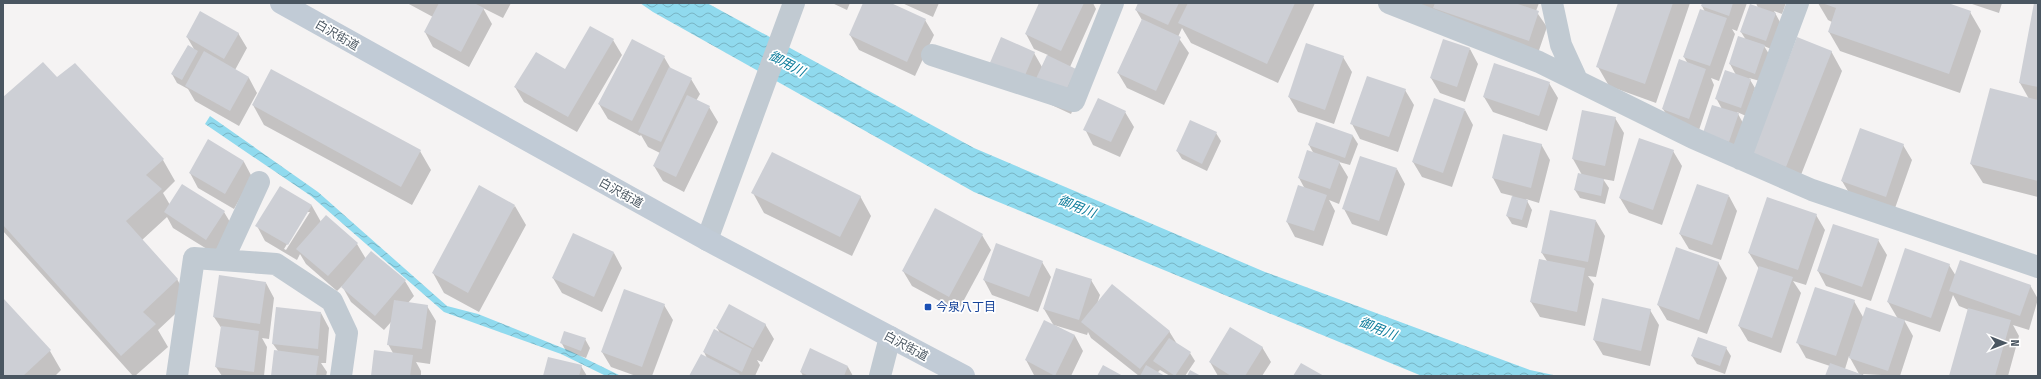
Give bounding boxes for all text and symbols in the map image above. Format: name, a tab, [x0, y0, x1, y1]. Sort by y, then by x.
street label: 白沢街道	[313, 17, 361, 53]
water label: 御用川	[766, 48, 809, 80]
street label: 白沢街道	[597, 175, 645, 211]
water label: 御用川	[1056, 192, 1100, 221]
place label: 今泉八丁目	[936, 300, 996, 314]
marker: 今泉八丁目	[923, 302, 933, 312]
water label: 御用川	[1357, 314, 1401, 343]
north arrow	[1985, 323, 2025, 363]
street label: 白沢街道	[882, 329, 930, 363]
text: N	[2008, 340, 2021, 346]

